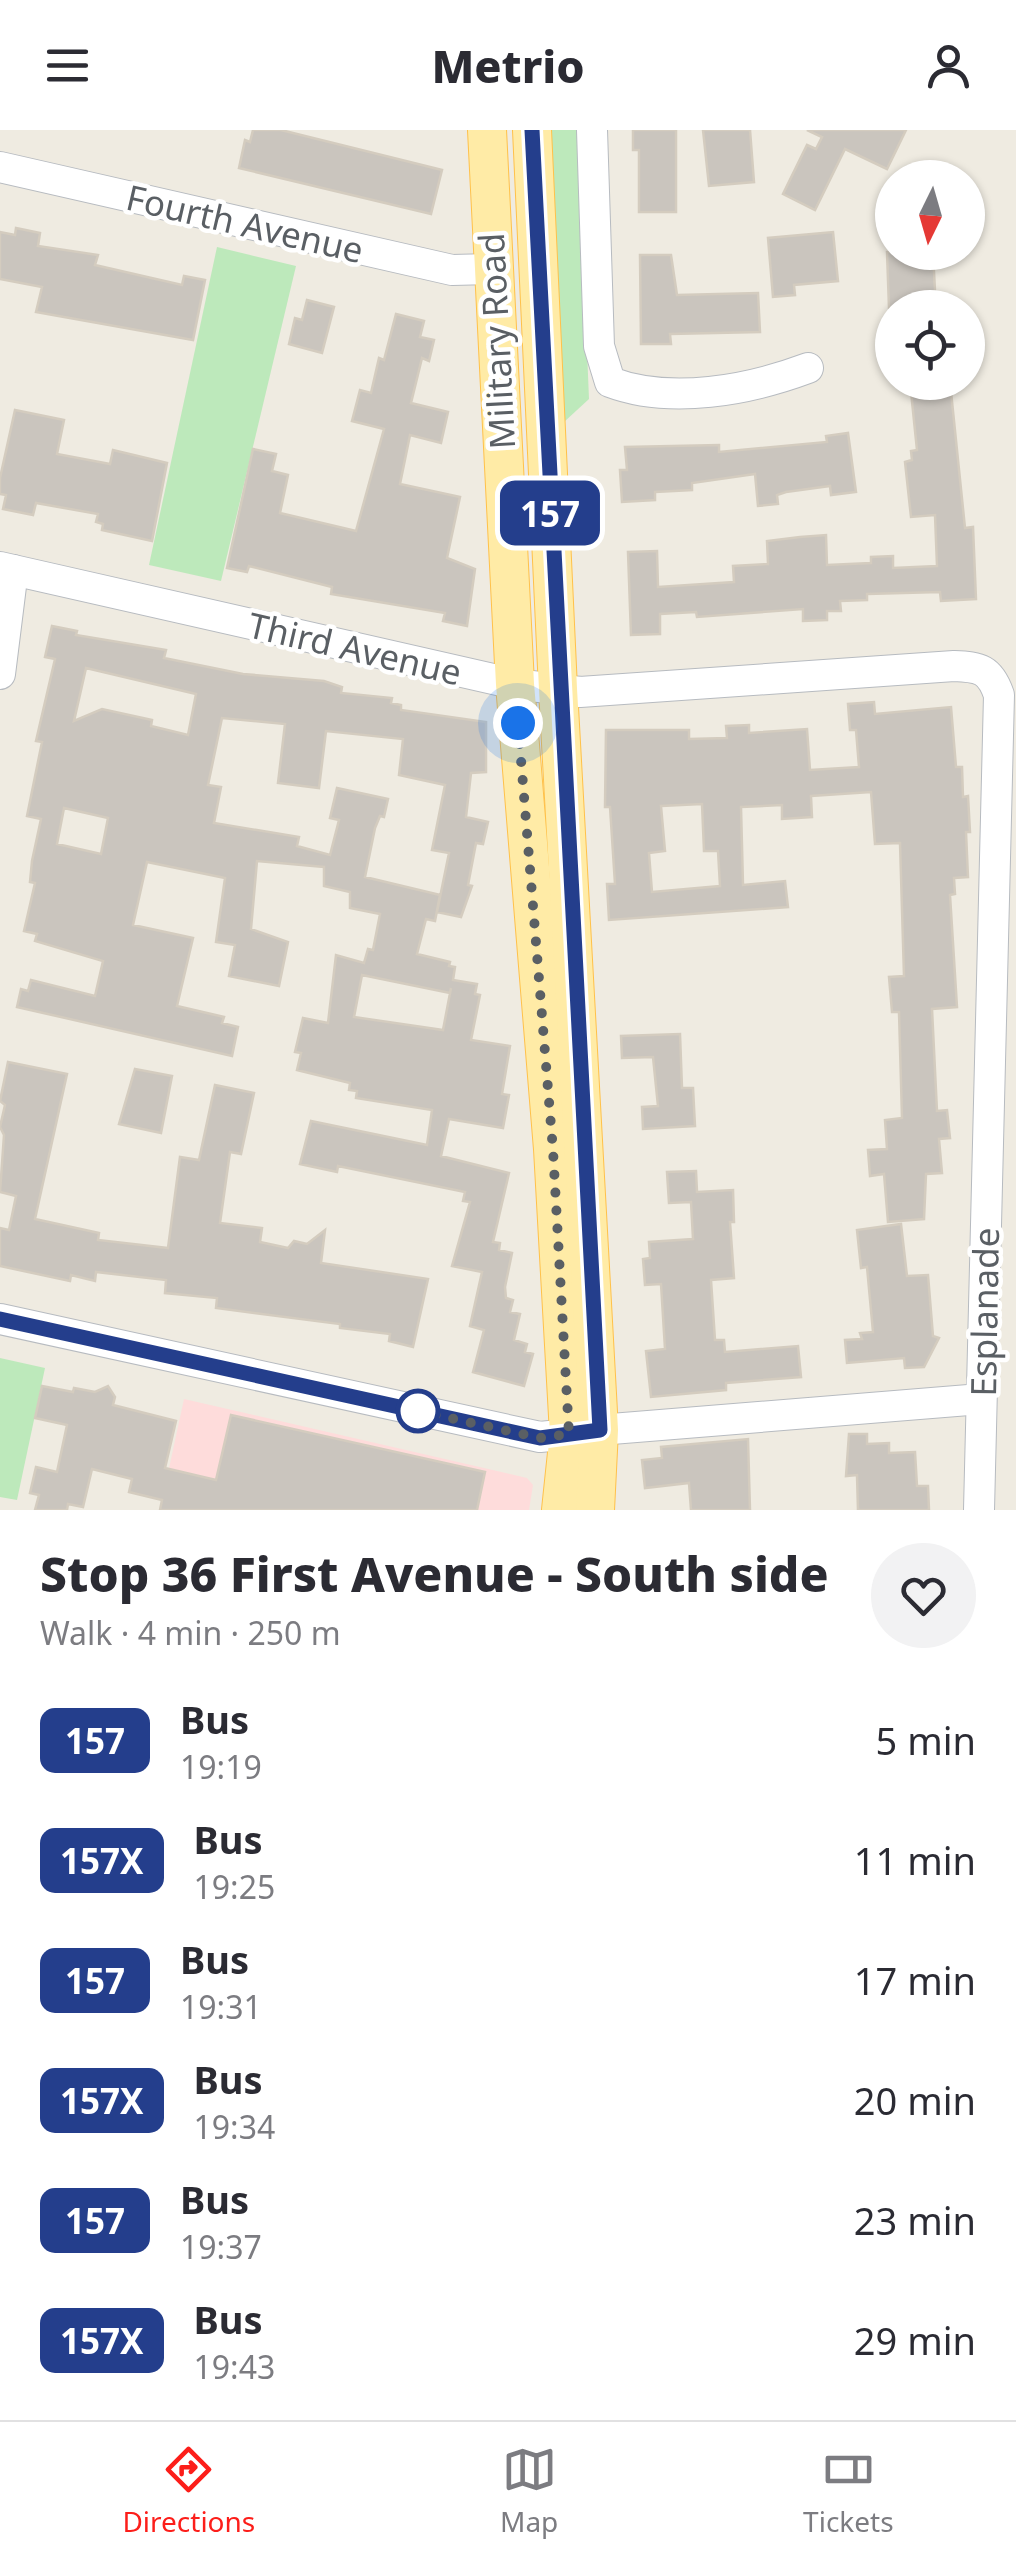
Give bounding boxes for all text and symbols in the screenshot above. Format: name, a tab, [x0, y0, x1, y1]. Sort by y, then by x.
text: Metrio	[431, 35, 585, 96]
icon: menu	[40, 38, 95, 93]
icon: person	[921, 38, 976, 93]
north arrow	[875, 160, 985, 270]
map controls	[875, 160, 985, 400]
street label: Fourth Avenue	[122, 173, 368, 273]
street label: Military Road	[467, 232, 525, 450]
button: locate	[875, 290, 985, 400]
line badge: 157	[492, 480, 608, 546]
text: 157	[520, 490, 580, 537]
street label: Third Avenue	[244, 601, 466, 695]
your location	[493, 698, 543, 748]
street label: Esplanade	[959, 1227, 1009, 1397]
unlabelled marker	[397, 1390, 439, 1432]
text: Stop 36 First Avenue - South side	[40, 1541, 829, 1606]
button: heart	[871, 1543, 976, 1648]
text: Walk · 4 min · 250 m	[40, 1611, 341, 1654]
text: Bus	[180, 1693, 249, 1745]
text: 5 min	[876, 1714, 976, 1766]
text: 157	[65, 1717, 125, 1764]
text: 19:19	[180, 1745, 262, 1788]
text: Bus	[194, 1813, 263, 1865]
text: 11 min	[854, 1834, 976, 1886]
text: 157X	[60, 1837, 144, 1884]
text: 19:25	[194, 1865, 275, 1908]
text: Bus	[180, 1933, 249, 1985]
text: 17 min	[854, 1954, 976, 2006]
text: 157	[65, 1957, 125, 2004]
text: 19:31	[180, 1985, 262, 2028]
text: Bus	[194, 2053, 263, 2105]
text: 20 min	[854, 2074, 976, 2126]
text: 157X	[60, 2077, 144, 2124]
text: 19:34	[194, 2105, 275, 2148]
text: Bus	[180, 2173, 249, 2225]
text: 23 min	[854, 2194, 976, 2246]
text: 157	[65, 2197, 125, 2244]
text: 19:37	[180, 2225, 262, 2268]
text: Bus	[194, 2293, 263, 2345]
text: 29 min	[854, 2314, 976, 2366]
text: 157X	[60, 2317, 144, 2364]
text: 19:43	[194, 2345, 275, 2388]
tab: Directions	[122, 2442, 255, 2540]
tab: Map	[500, 2442, 558, 2540]
tab: Tickets	[803, 2442, 894, 2540]

